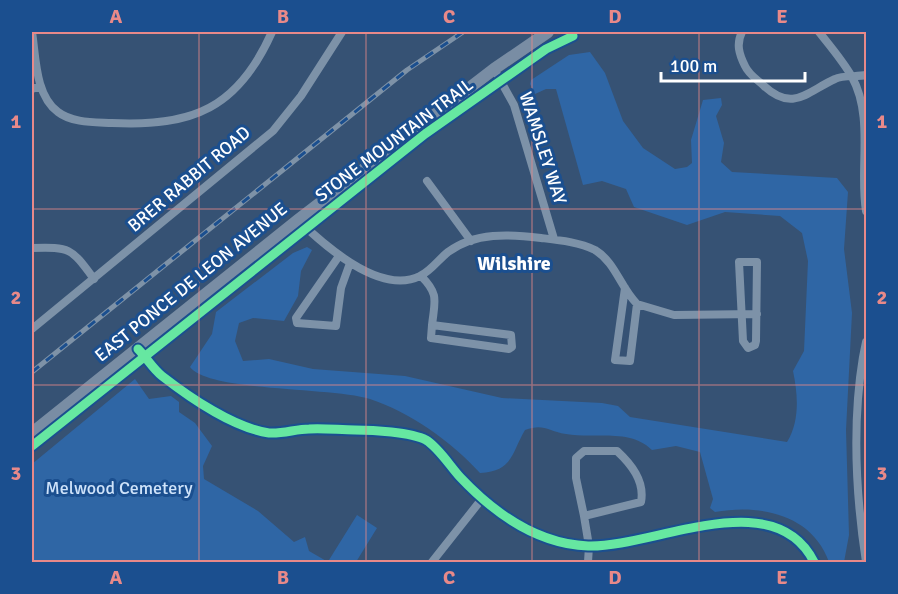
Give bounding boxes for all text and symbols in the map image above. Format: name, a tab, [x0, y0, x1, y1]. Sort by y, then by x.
text: A	[110, 4, 123, 29]
text: B	[277, 4, 289, 29]
text: C	[443, 4, 455, 29]
text: D	[608, 4, 622, 29]
text: E	[776, 4, 788, 29]
scale bar	[661, 45, 805, 83]
text: 100 m	[670, 55, 717, 77]
street label: STONE MOUNTAIN TRAIL	[311, 73, 477, 207]
street label: WAMSLEY WAY	[515, 89, 571, 207]
text: 1	[11, 109, 22, 134]
text: 1	[877, 109, 888, 134]
street label: BRER RABBIT ROAD	[123, 121, 255, 237]
street label: EAST PONCE DE LEON AVENUE	[90, 198, 292, 366]
district label: Wilshire	[477, 251, 551, 276]
text: 2	[11, 285, 21, 310]
text: 2	[877, 285, 887, 310]
text: 3	[11, 461, 21, 486]
text: 3	[877, 461, 887, 486]
park label: Melwood Cemetery	[45, 477, 193, 499]
text: A	[110, 565, 123, 590]
text: B	[277, 565, 289, 590]
text: C	[443, 565, 455, 590]
text: D	[608, 565, 622, 590]
text: E	[776, 565, 788, 590]

